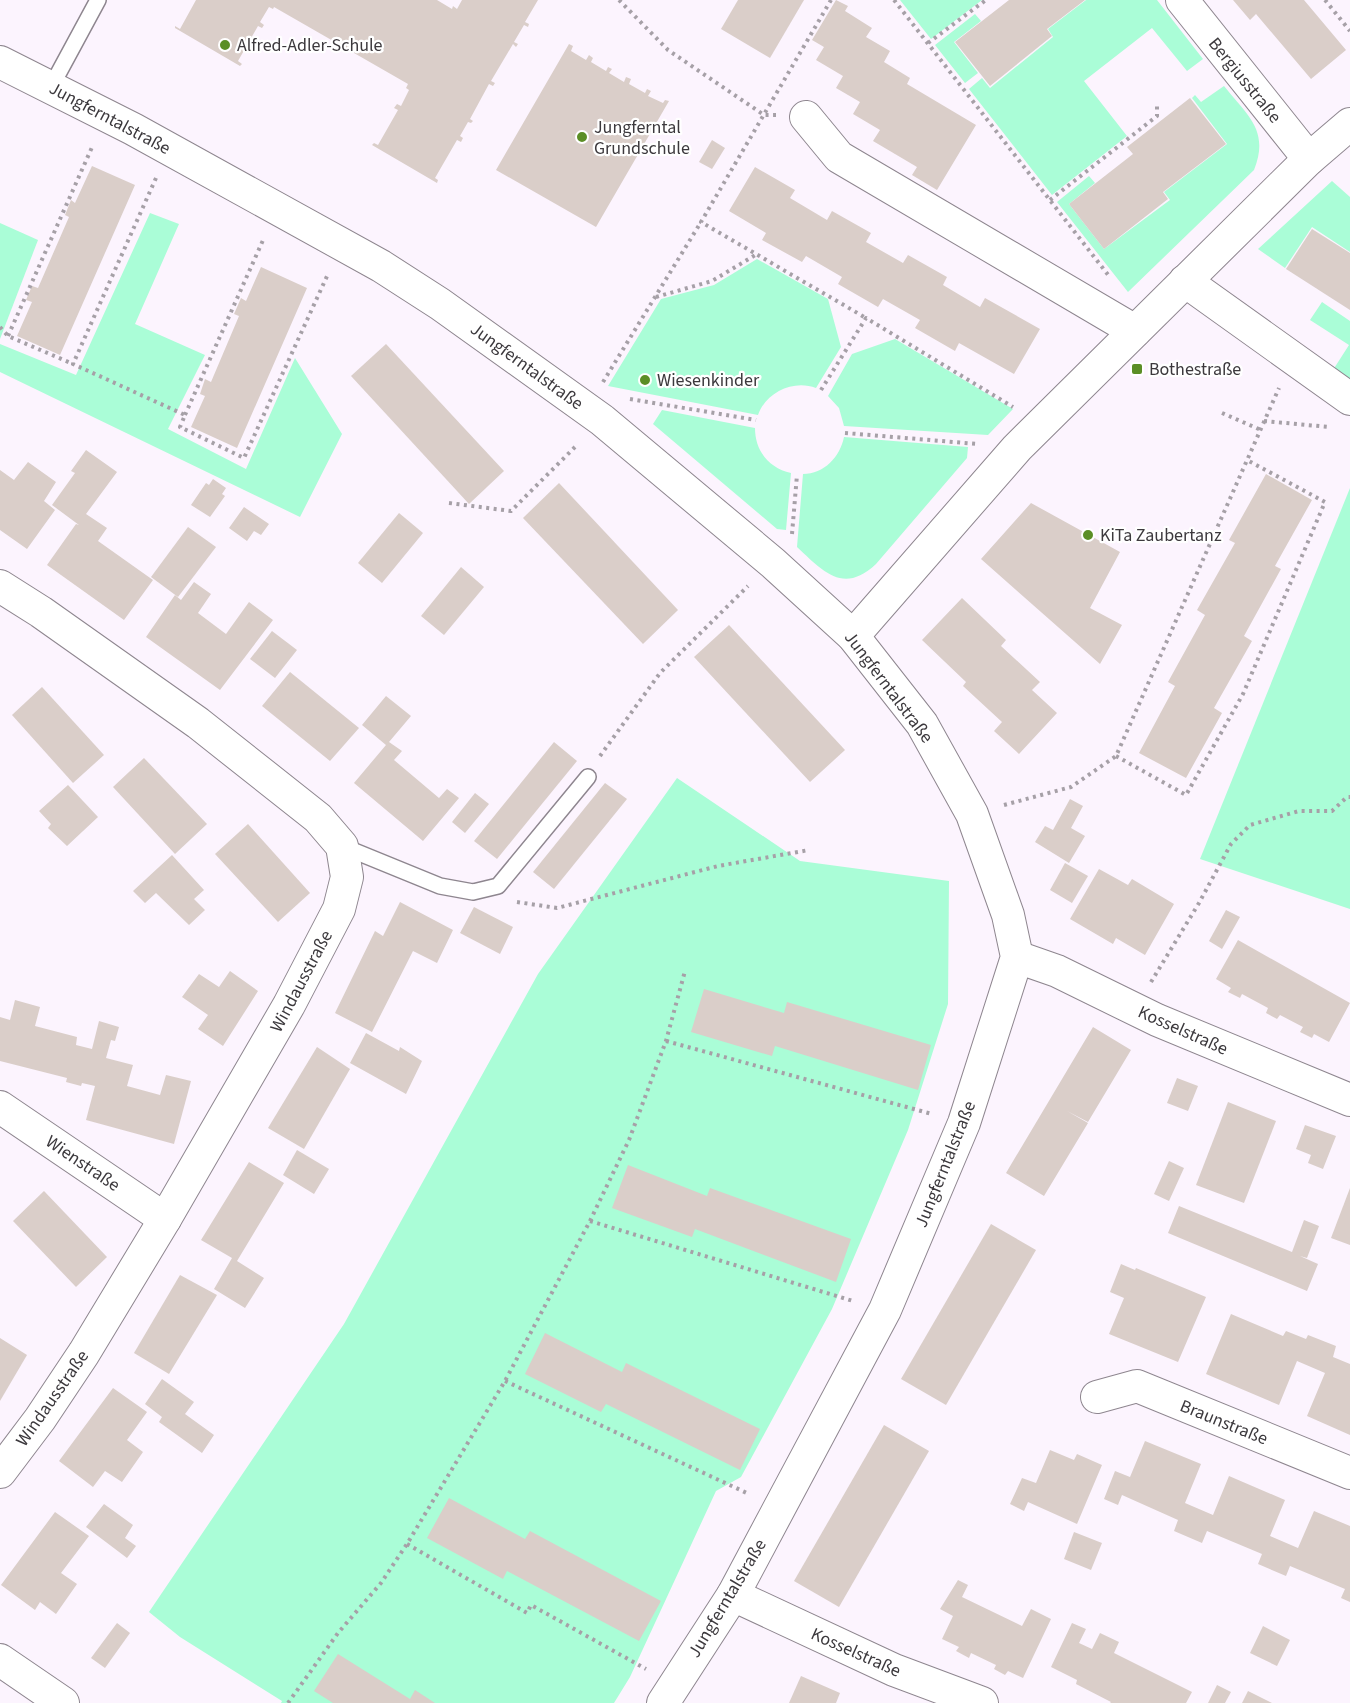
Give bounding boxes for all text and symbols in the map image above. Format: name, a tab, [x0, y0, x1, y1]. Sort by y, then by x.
street label: Bergiusstraße	[1202, 32, 1287, 129]
place label: Alfred-Adler-Schule	[237, 33, 383, 58]
marker: Alfred-Adler-Schule	[218, 38, 232, 52]
street label: Jungferntalstraße	[45, 76, 175, 161]
place label: Jungferntal Grundschule	[594, 115, 690, 161]
marker: Jungferntal Grundschule	[575, 130, 589, 144]
street label: Jungferntalstraße	[465, 317, 588, 416]
place label: Bothestraße	[1149, 357, 1241, 382]
marker: Bothestraße	[1130, 362, 1144, 376]
place label: Wiesenkinder	[657, 368, 760, 393]
marker: Wiesenkinder	[638, 373, 652, 387]
place label: KiTa Zaubertanz	[1100, 523, 1222, 548]
marker: KiTa Zaubertanz	[1081, 528, 1095, 542]
street label: Jungferntalstraße	[838, 626, 939, 748]
street label: Windausstraße	[264, 926, 339, 1037]
street label: Kosselstraße	[1134, 1000, 1232, 1061]
street label: Jungferntalstraße	[909, 1097, 982, 1231]
street label: Wienstraße	[41, 1129, 125, 1198]
street label: Windausstraße	[10, 1345, 95, 1451]
street label: Braunstraße	[1176, 1394, 1271, 1451]
street label: Jungferntalstraße	[682, 1534, 773, 1662]
street label: Kosselstraße	[807, 1622, 905, 1683]

